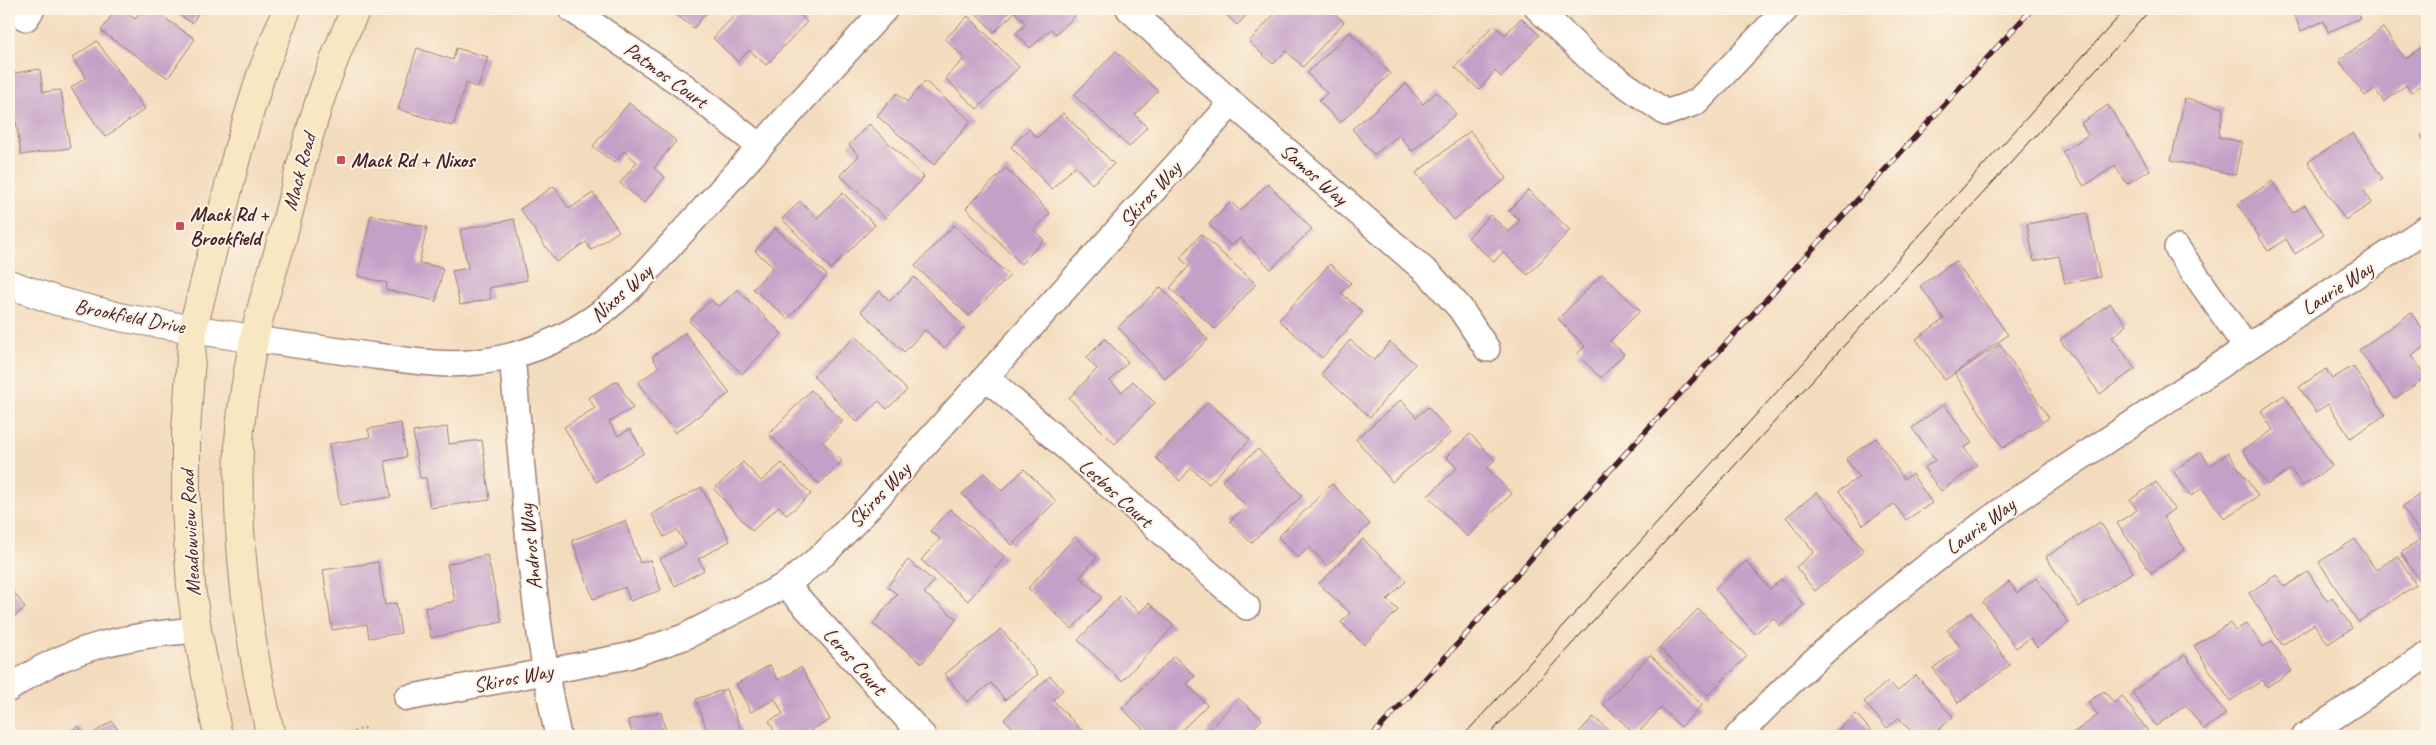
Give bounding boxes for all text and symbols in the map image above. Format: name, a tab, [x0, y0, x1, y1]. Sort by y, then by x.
street label: Patmos Court	[619, 36, 715, 115]
street label: Mack Road	[276, 128, 323, 214]
street label: Samos Way	[1275, 137, 1355, 212]
place label: Mack Rd + Nixos	[351, 147, 477, 173]
marker: Mack Rd + Nixos	[335, 154, 347, 166]
street label: Skiros Way	[1113, 154, 1188, 233]
place label: Mack Rd + Brookfield	[190, 201, 270, 251]
marker: Mack Rd + Brookfield	[174, 220, 186, 232]
street label: Laurie Way	[2296, 254, 2379, 321]
street label: Nixos Way	[585, 257, 659, 328]
street label: Brookfield Drive	[73, 293, 188, 340]
street label: Lesbos Court	[1073, 453, 1160, 535]
street label: Skiros Way	[842, 455, 917, 533]
street label: Meadowview Road	[174, 465, 206, 597]
street label: Laurie Way	[1940, 491, 2021, 560]
street label: Andros Way	[512, 501, 547, 591]
street label: Leros Court	[818, 622, 894, 702]
street label: Skiros Way	[471, 657, 557, 698]

